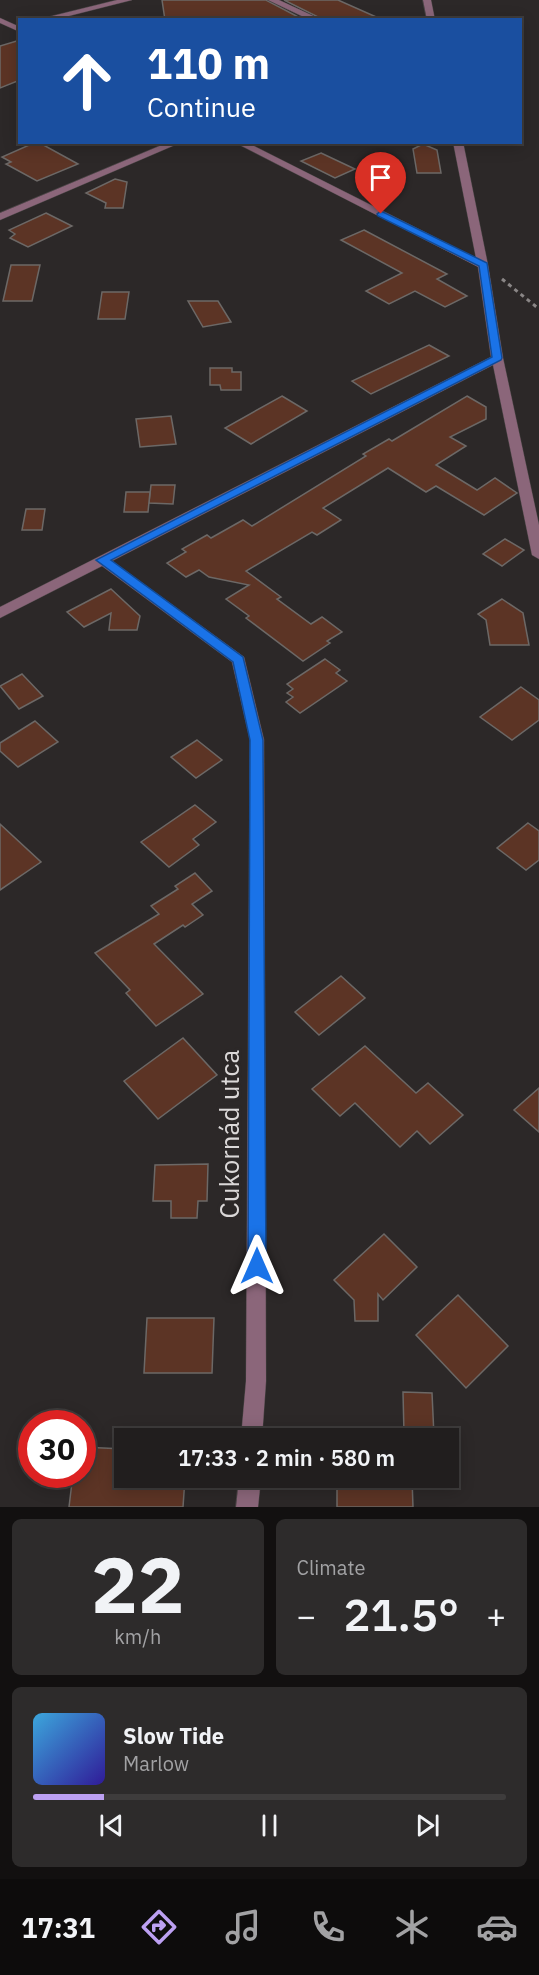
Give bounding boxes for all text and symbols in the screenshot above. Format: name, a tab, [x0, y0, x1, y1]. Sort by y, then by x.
text: 110 m	[147, 36, 270, 91]
icon: ahead	[48, 42, 126, 120]
text: Continue	[147, 89, 256, 124]
pin	[355, 152, 406, 214]
icon: arrive	[364, 161, 397, 194]
street label: Cukornád utca	[212, 1049, 246, 1218]
position arrow	[225, 1234, 289, 1298]
speed limit sign: 30	[18, 1410, 96, 1488]
text: 17:33 · 2 min · 580 m	[178, 1443, 395, 1472]
text: 22	[91, 1533, 185, 1634]
text: Climate	[297, 1554, 365, 1581]
text: 21.5°	[343, 1585, 459, 1643]
text: −	[297, 1594, 316, 1637]
text: +	[486, 1594, 506, 1637]
text: km/h	[114, 1623, 161, 1650]
text: Slow Tide	[123, 1721, 224, 1750]
text: Marlow	[123, 1750, 189, 1777]
icon: previous	[95, 1809, 128, 1842]
icon: pause	[253, 1809, 286, 1842]
icon: next	[411, 1809, 444, 1842]
icon: directions	[138, 1906, 180, 1948]
icon: music	[222, 1906, 264, 1948]
icon: phone	[307, 1906, 349, 1948]
icon: climate	[391, 1906, 433, 1948]
icon: car	[476, 1906, 518, 1948]
text: 17:31	[21, 1910, 95, 1945]

